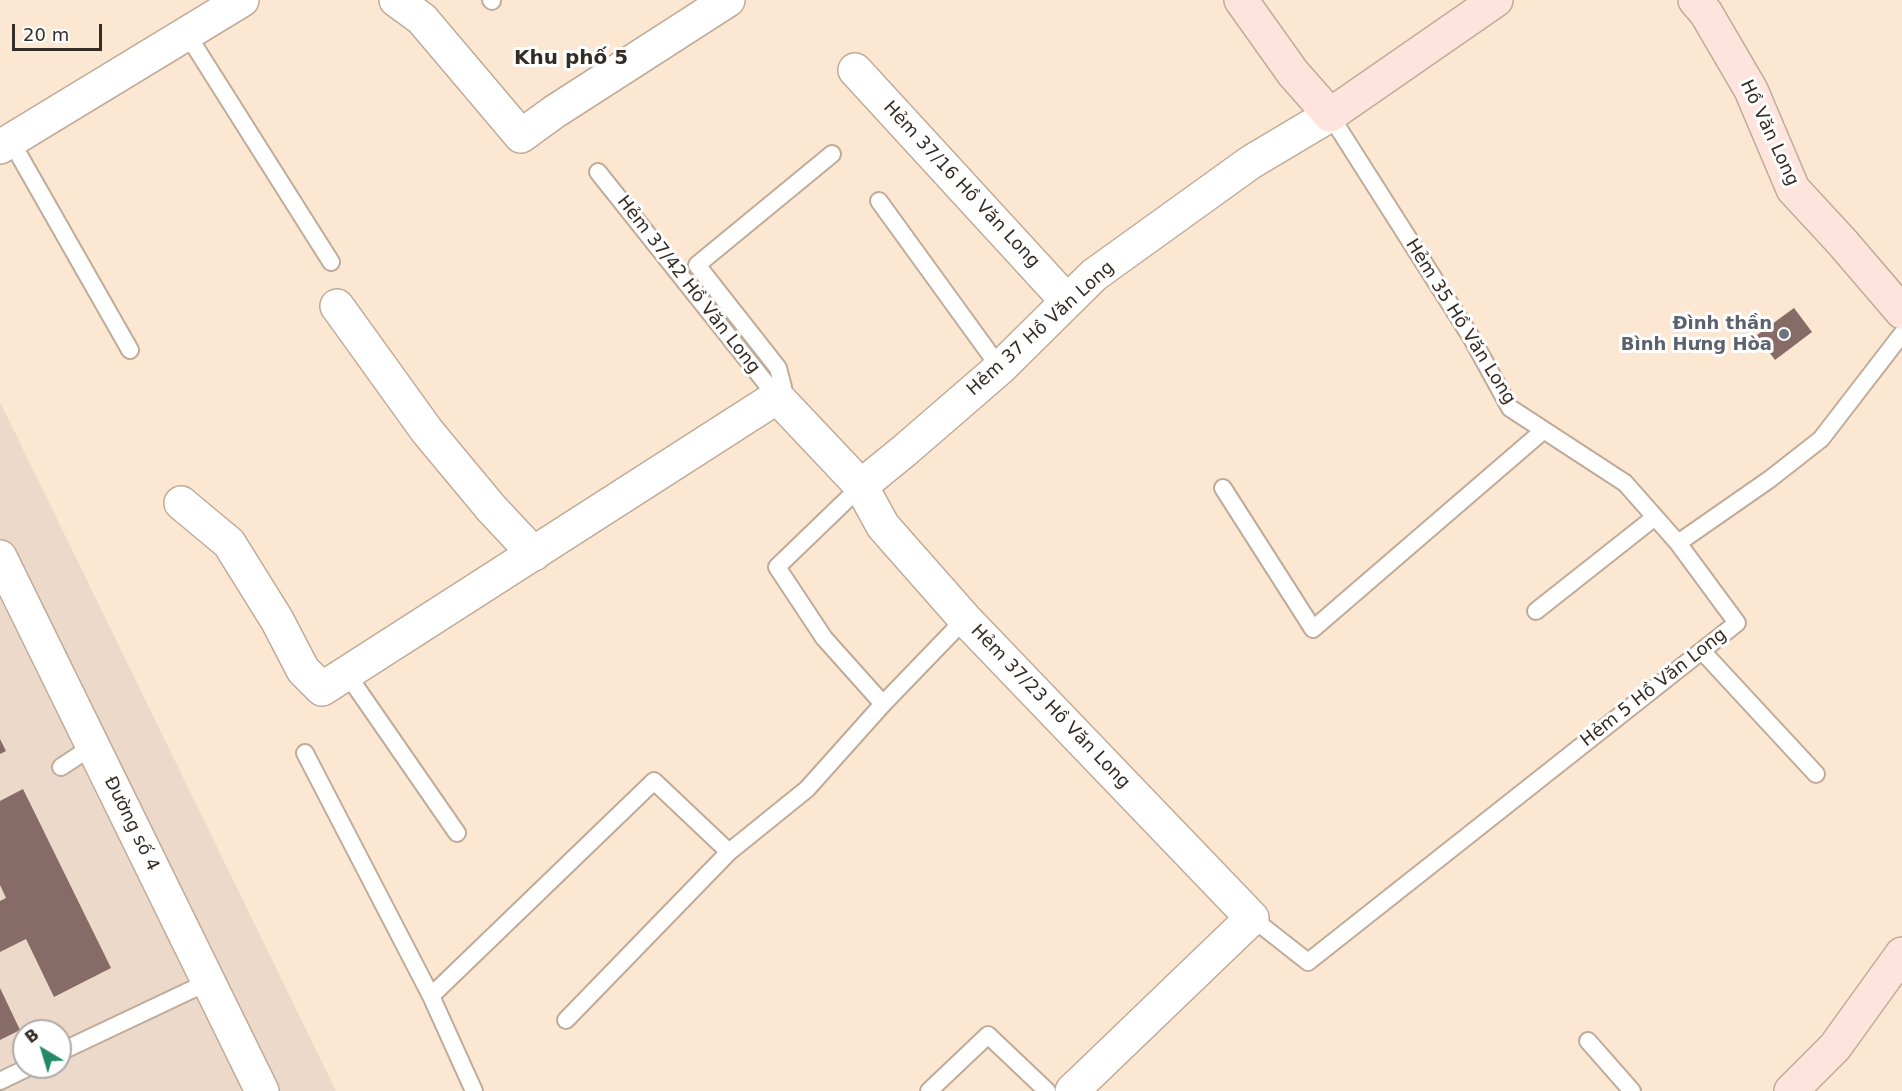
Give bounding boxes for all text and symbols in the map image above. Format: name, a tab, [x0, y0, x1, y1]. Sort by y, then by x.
scale bar	[15, 12, 105, 50]
text: 20 m	[23, 24, 69, 45]
district label: Khu phố 5	[514, 47, 628, 71]
street label: Hồ Văn Long	[1735, 77, 1803, 189]
street label: Hẻm 37/16 Hồ Văn Long	[878, 97, 1044, 273]
street label: Hẻm 37/42 Hồ Văn Long	[612, 192, 764, 378]
street label: Hẻm 35 Hồ Văn Long	[1400, 235, 1520, 409]
street label: Hẻm 37 Hồ Văn Long	[963, 257, 1119, 401]
place label: Đình thần Bình Hưng Hòa	[1621, 313, 1772, 356]
marker: Đình thần Bình Hưng Hòa	[1777, 327, 1791, 341]
street label: Hẻm 37/23 Hồ Văn Long	[966, 620, 1134, 794]
street label: Hẻm 5 Hồ Văn Long	[1577, 624, 1731, 752]
street label: Đường số 4	[99, 773, 163, 875]
north arrow	[12, 1019, 72, 1079]
text: B	[21, 1025, 42, 1047]

